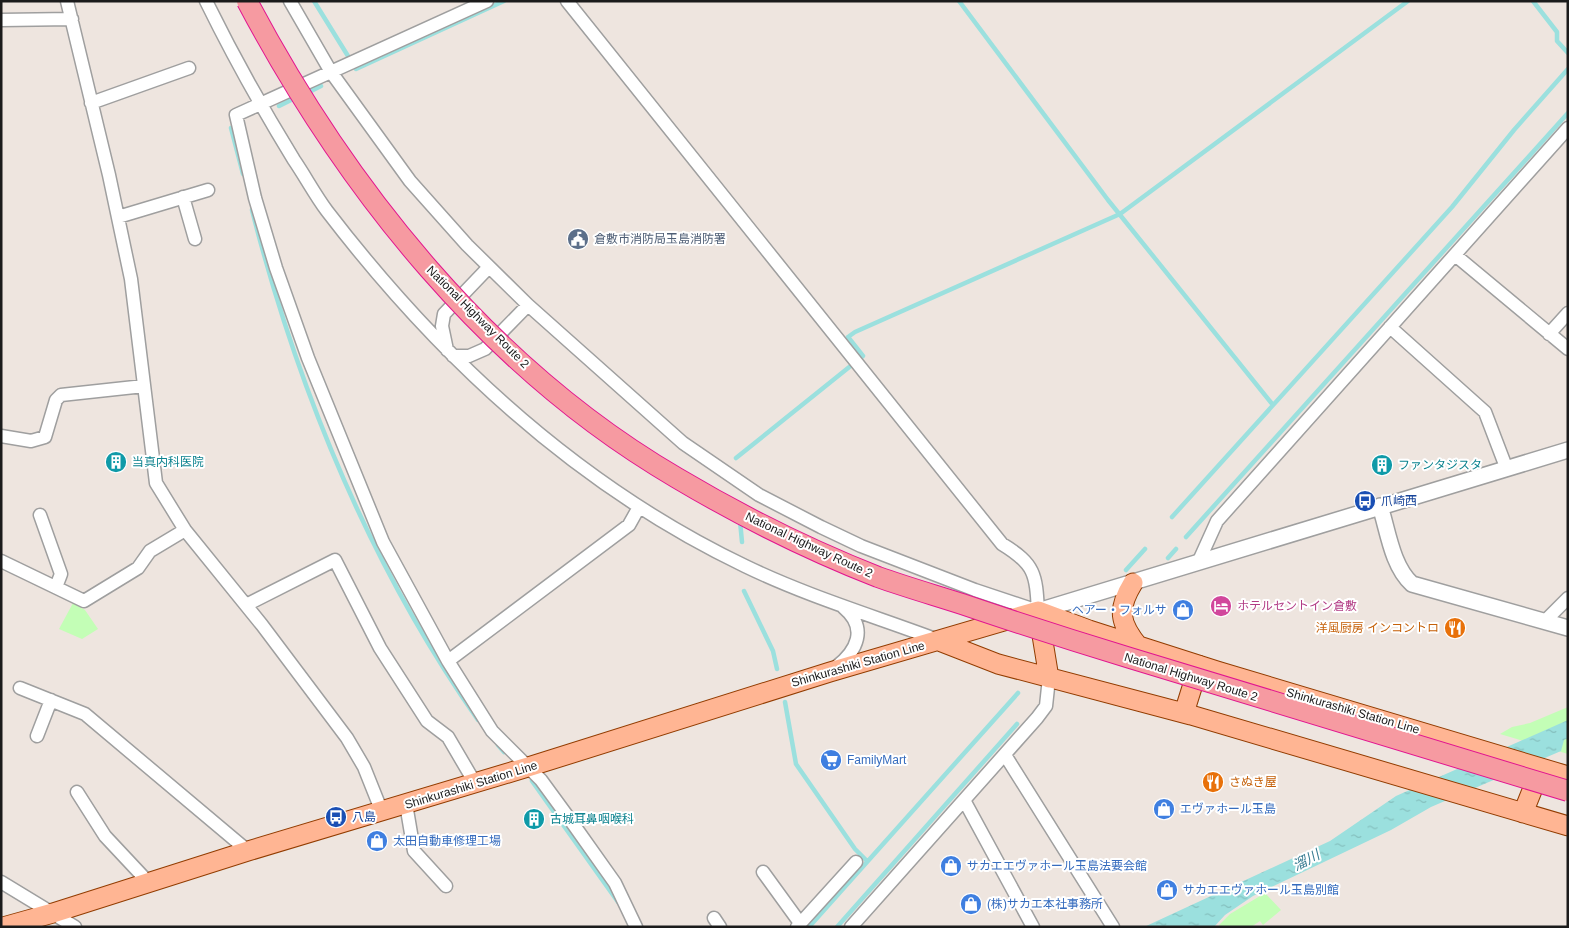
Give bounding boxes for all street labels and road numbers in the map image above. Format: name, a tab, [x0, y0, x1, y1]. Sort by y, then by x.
street label: National Highway Route 2	[424, 263, 532, 371]
street label: National Highway Route 2	[743, 509, 875, 581]
street label: Shinkurashiki Station Line	[790, 638, 927, 690]
street label: National Highway Route 2	[1123, 650, 1260, 704]
street label: Shinkurashiki Station Line	[1285, 685, 1422, 737]
street label: Shinkurashiki Station Line	[403, 758, 539, 812]

